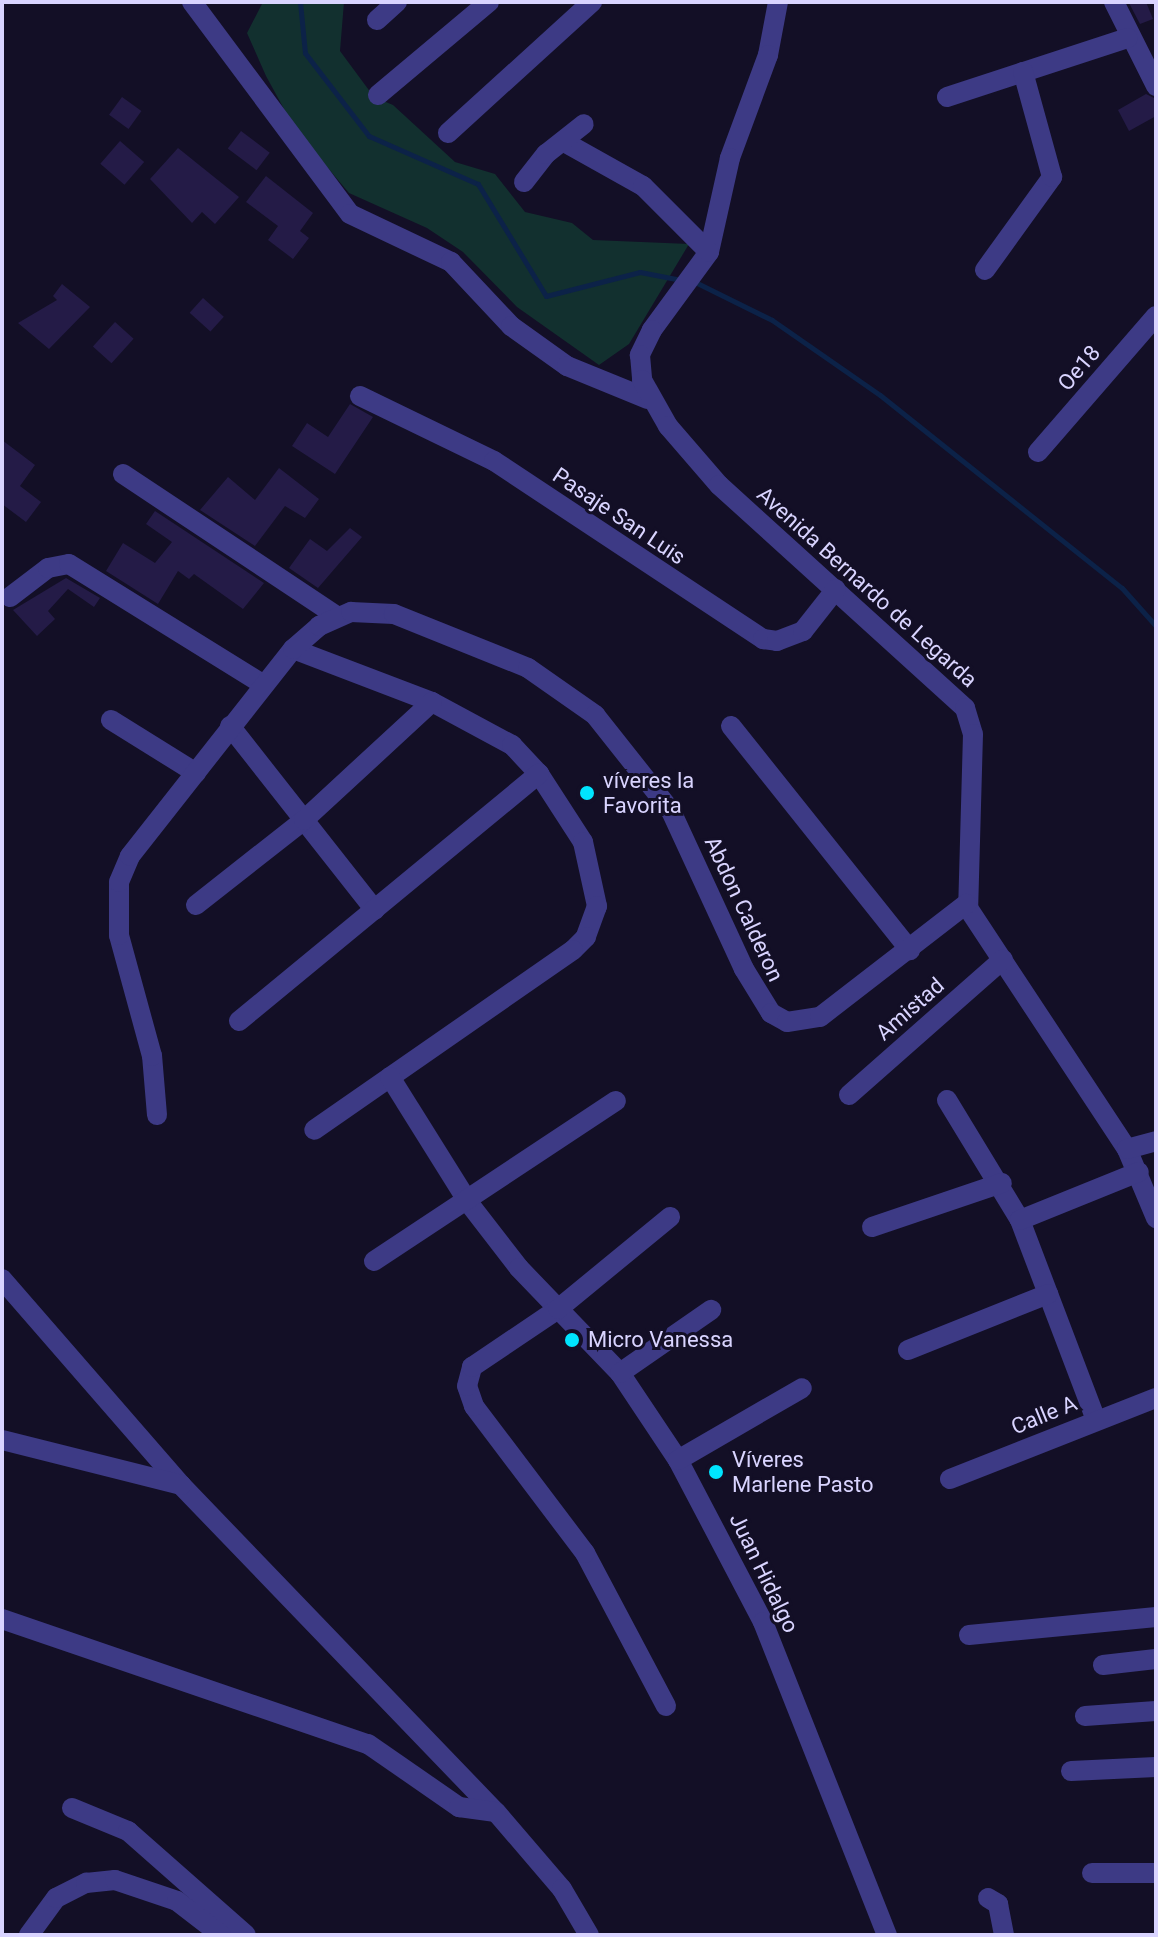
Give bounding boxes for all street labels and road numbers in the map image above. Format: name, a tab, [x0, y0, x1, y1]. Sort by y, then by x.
street label: Oe18	[1052, 340, 1106, 396]
street label: Pasaje San Luis	[548, 462, 690, 570]
street label: Avenida Bernardo de Legarda	[752, 481, 982, 693]
street label: Abdon Calderon	[699, 832, 789, 986]
street label: Amistad	[870, 972, 950, 1046]
street label: Calle A	[1007, 1390, 1081, 1440]
street label: Juan Hidalgo	[724, 1509, 804, 1637]

